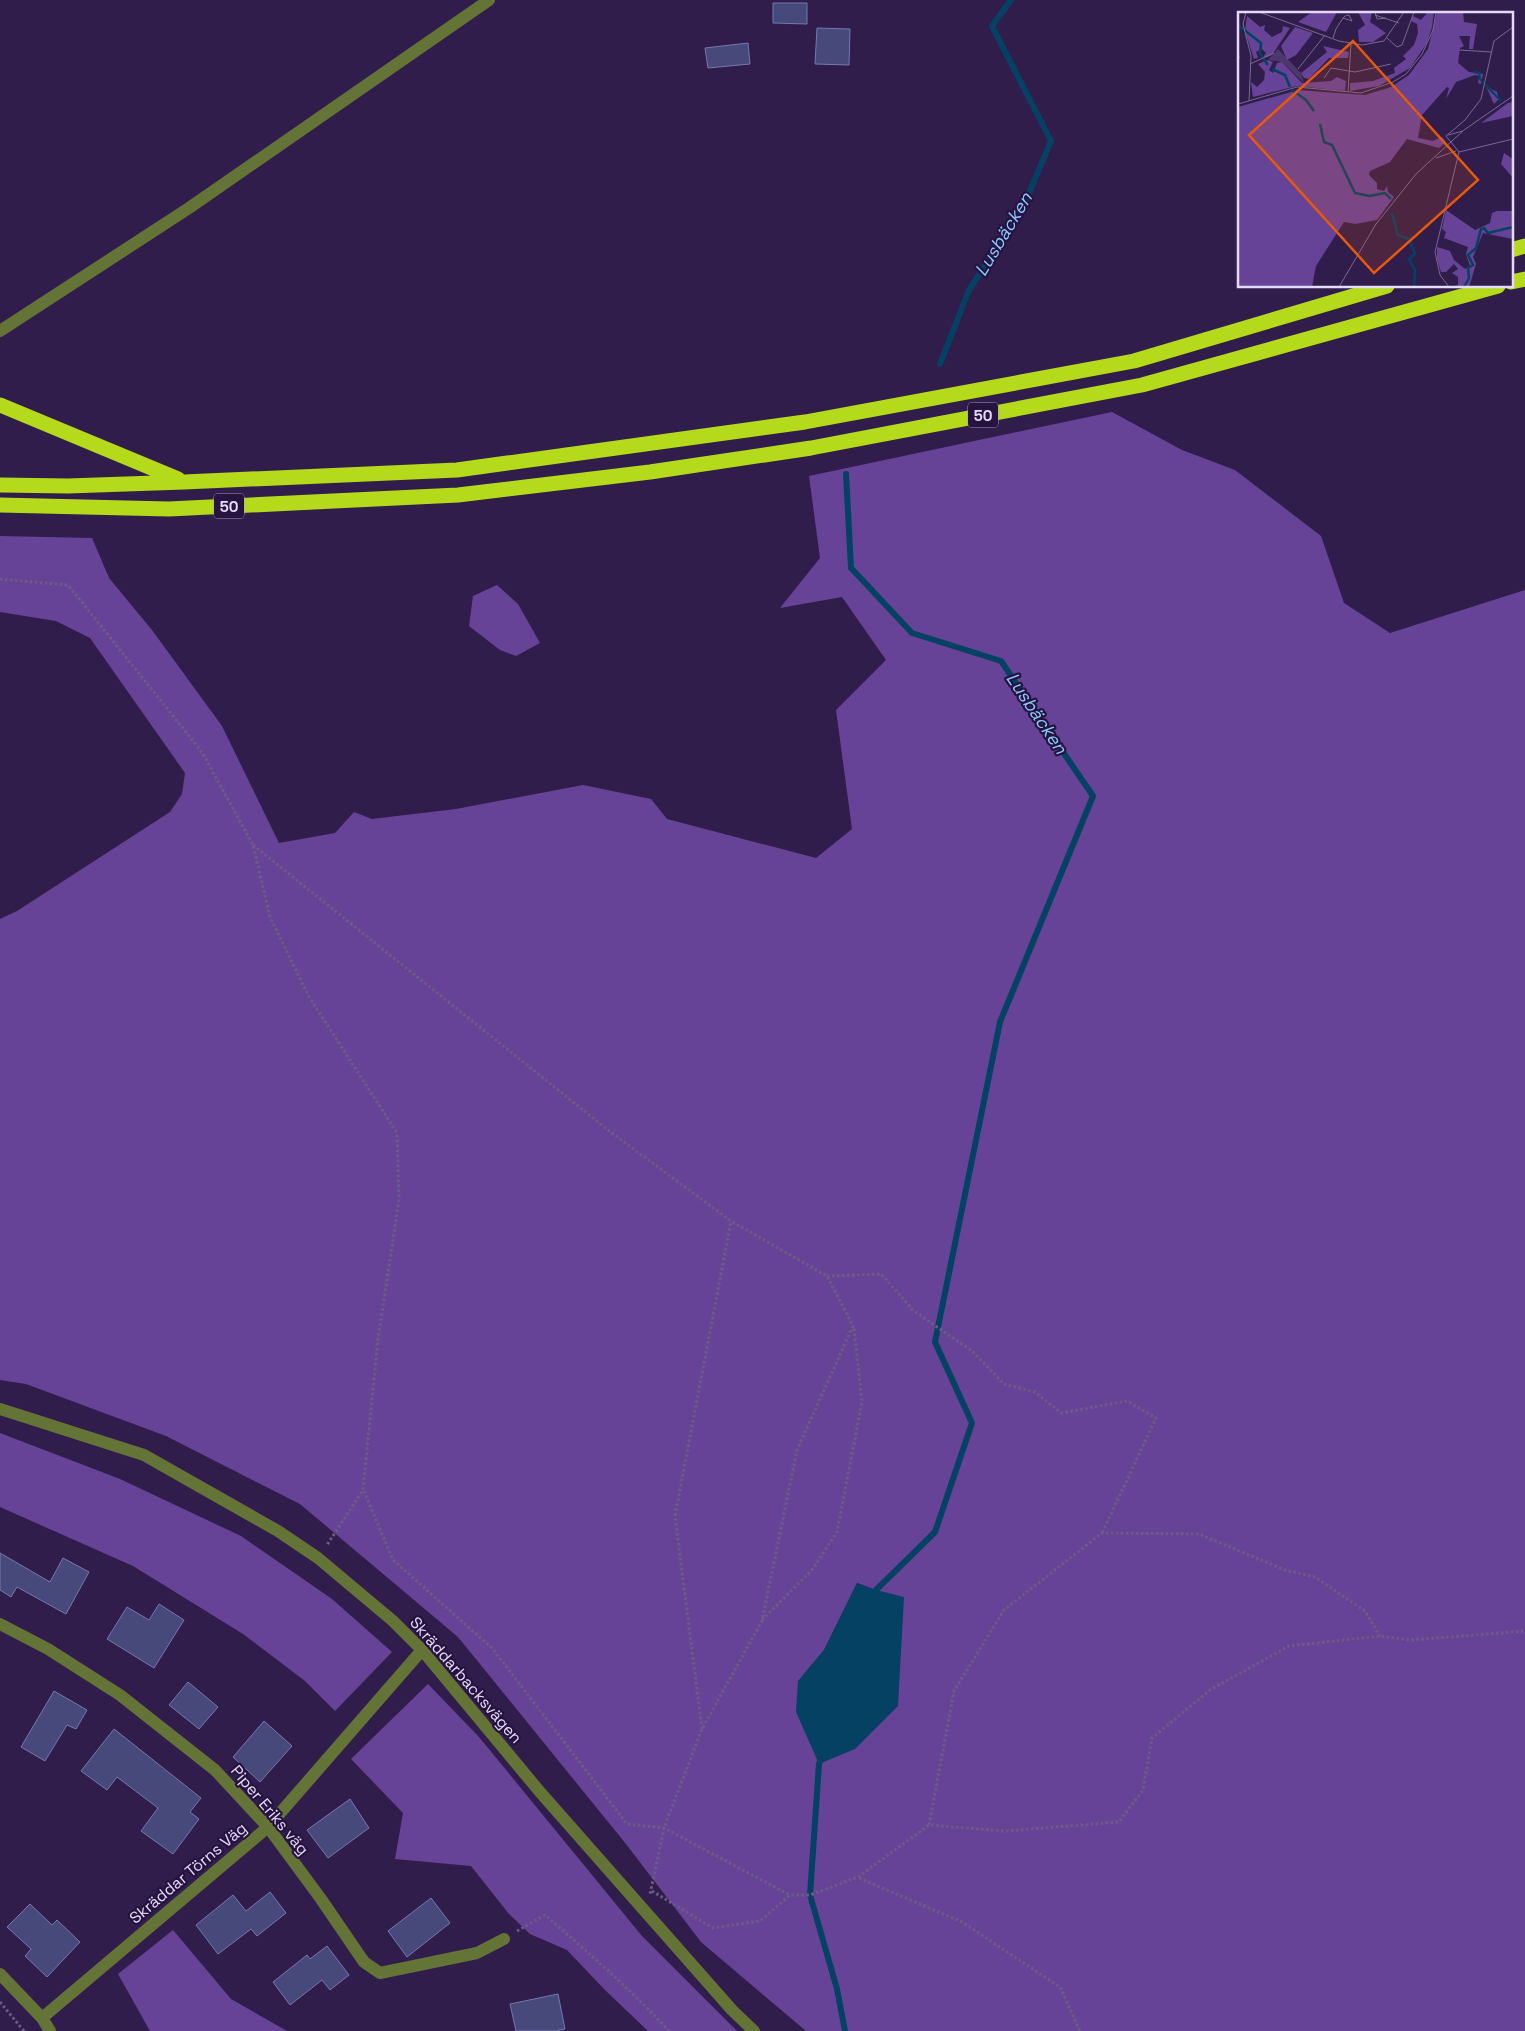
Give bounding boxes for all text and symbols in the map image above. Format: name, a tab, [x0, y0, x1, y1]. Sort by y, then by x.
inset map	[1238, 12, 1512, 288]
water label: Lusbäcken	[969, 187, 1037, 280]
road number: 50	[968, 402, 998, 428]
road number: 50	[214, 494, 244, 518]
water label: Lusbäcken	[1001, 668, 1073, 759]
street label: Skräddarbacksvägen	[405, 1612, 527, 1748]
street label: Piper Eriks väg	[226, 1761, 314, 1859]
street label: Skräddar Törns Väg	[125, 1818, 251, 1928]

